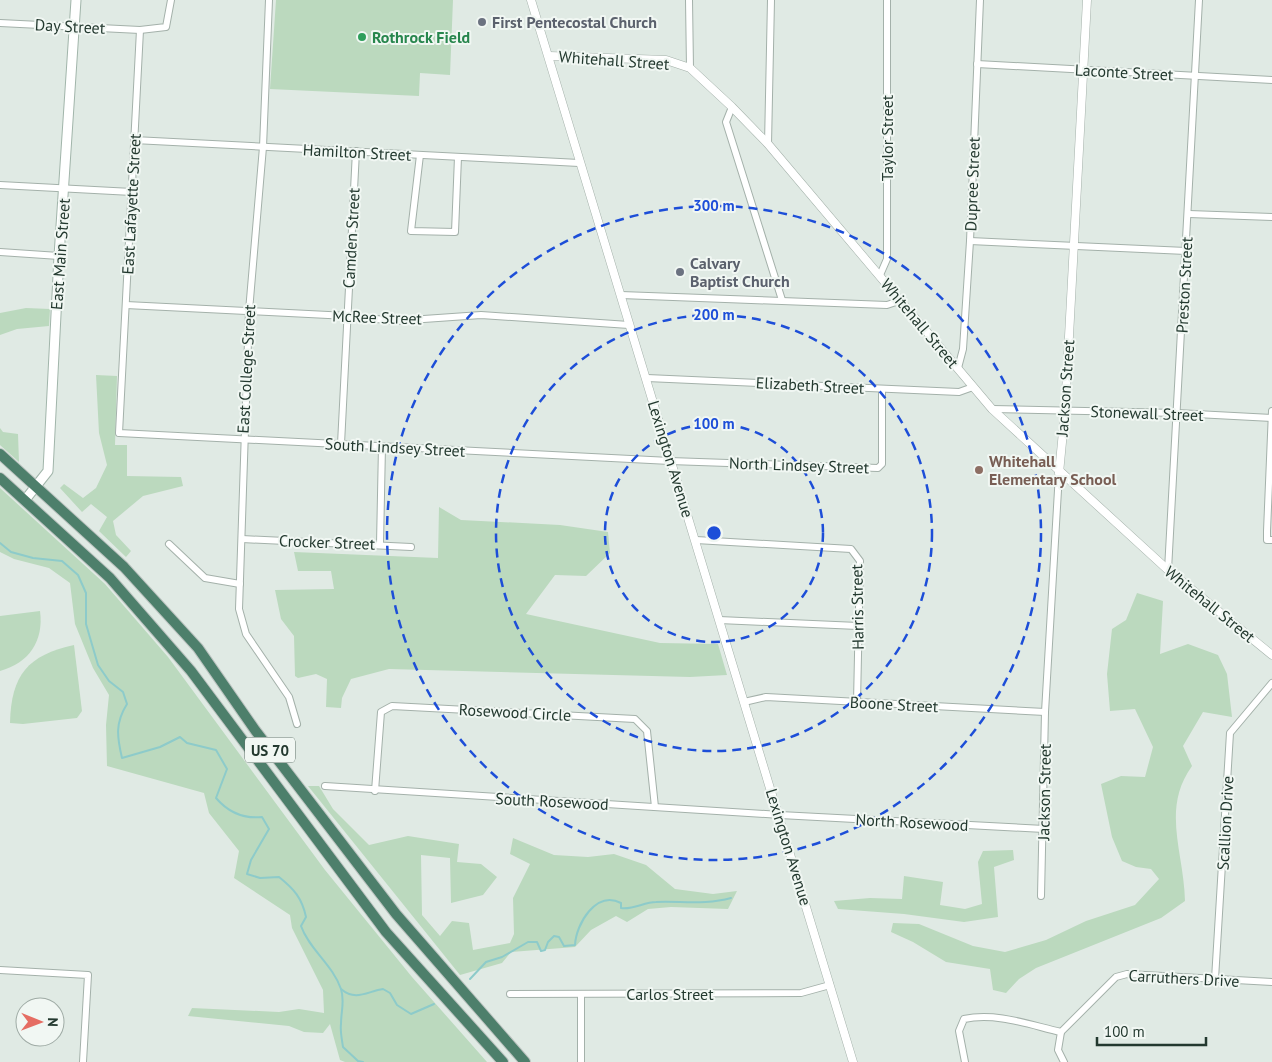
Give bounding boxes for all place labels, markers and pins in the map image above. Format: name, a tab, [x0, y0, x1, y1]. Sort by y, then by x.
place label: First Pentecostal Church	[492, 12, 657, 32]
marker: First Pentecostal Church	[476, 16, 488, 28]
place label: Rothrock Field	[372, 27, 470, 47]
marker: Rothrock Field	[356, 31, 368, 43]
place label: Calvary Baptist Church	[690, 253, 790, 291]
marker: Calvary Baptist Church	[674, 266, 686, 278]
place label: Whitehall Elementary School	[989, 451, 1116, 489]
marker: Whitehall Elementary School	[973, 464, 985, 476]
centre of rings	[705, 524, 723, 542]

